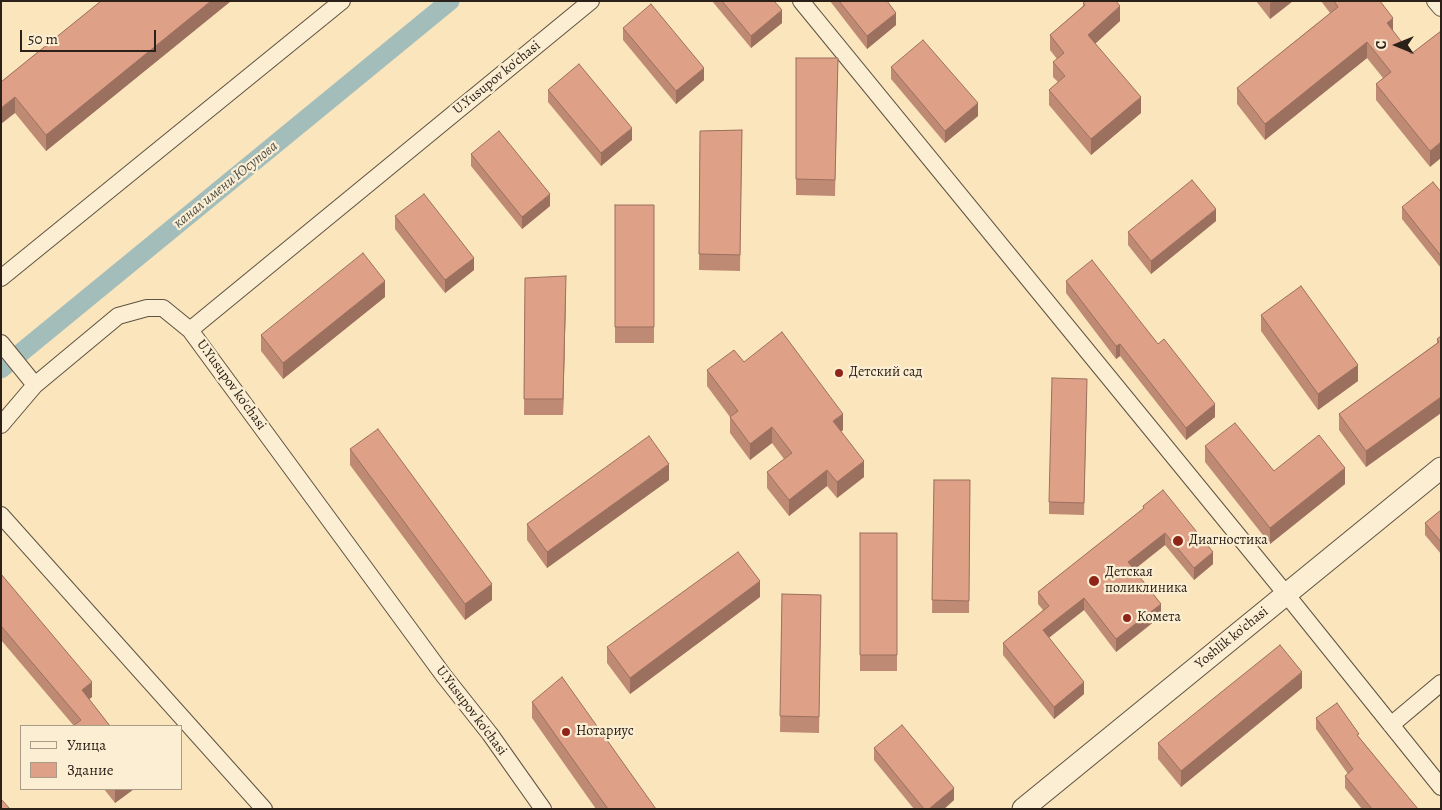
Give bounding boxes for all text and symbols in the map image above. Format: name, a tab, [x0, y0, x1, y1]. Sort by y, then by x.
scale bar	[22, 20, 159, 52]
north arrow	[1372, 20, 1422, 70]
text: 50 m	[28, 29, 58, 49]
street label: U.Yusupov ko'chasi	[450, 38, 544, 118]
text: С	[1372, 41, 1391, 49]
water label: канал имени Юсупова	[170, 137, 282, 233]
street label: U.Yusupov ko'chasi	[193, 336, 269, 434]
place label: Детский сад	[849, 365, 922, 381]
marker: Детский сад	[833, 367, 845, 379]
place label: Диагностика	[1189, 533, 1268, 549]
marker: Диагностика	[1171, 534, 1185, 548]
place label: Детская поликлиника	[1105, 565, 1187, 598]
marker: Детская поликлиника	[1087, 574, 1101, 588]
street label: Yoshlik ko'chasi	[1192, 603, 1272, 673]
place label: Комета	[1137, 610, 1181, 626]
marker: Комета	[1121, 612, 1133, 624]
street label: U.Yusupov ko'chasi	[432, 663, 510, 759]
place label: Нотариус	[576, 724, 634, 740]
legend	[20, 725, 182, 790]
marker: Нотариус	[560, 726, 572, 738]
text: Улица	[67, 735, 106, 755]
text: Здание	[67, 760, 114, 780]

